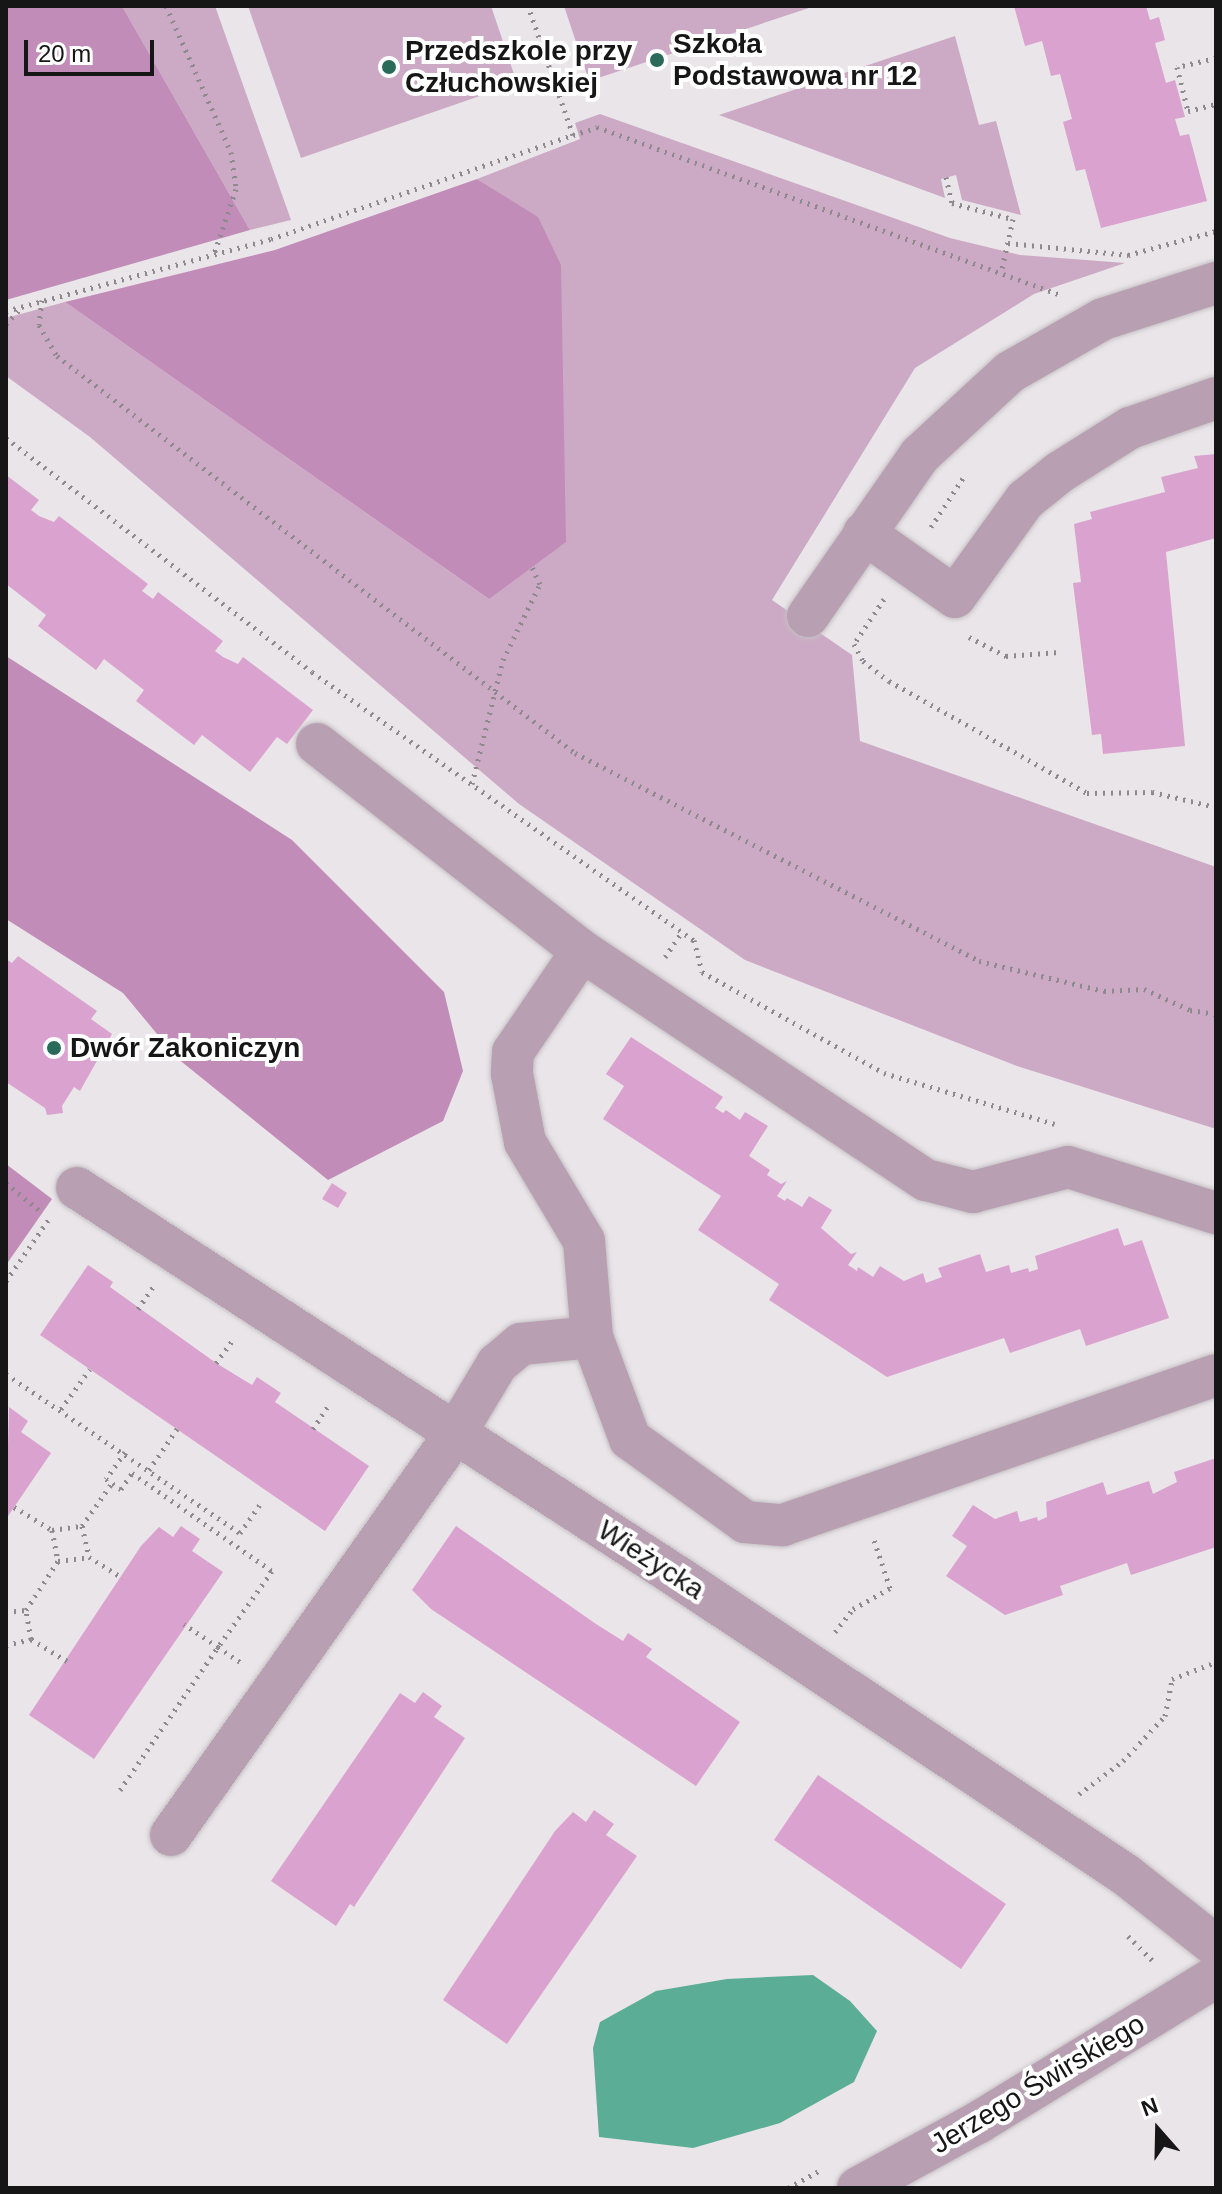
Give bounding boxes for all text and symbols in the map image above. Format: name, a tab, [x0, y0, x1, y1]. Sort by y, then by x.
scale bar	[28, 24, 158, 74]
place label: Szkoła Podstawowa nr 12	[673, 27, 917, 93]
place label: Przedszkole przy Człuchowskiej	[405, 34, 632, 100]
text: 20 m	[38, 40, 91, 67]
marker: Szkoła Podstawowa nr 12	[648, 51, 666, 69]
marker: Przedszkole przy Człuchowskiej	[380, 58, 398, 76]
place label: Dwór Zakoniczyn	[70, 1031, 300, 1065]
marker: Dwór Zakoniczyn	[45, 1039, 63, 1057]
street label: Wieżycka	[592, 1513, 710, 1607]
street label: Jerzego Świrskiego	[925, 2007, 1151, 2161]
north arrow	[1118, 2090, 1198, 2170]
text: N	[1138, 2093, 1161, 2121]

